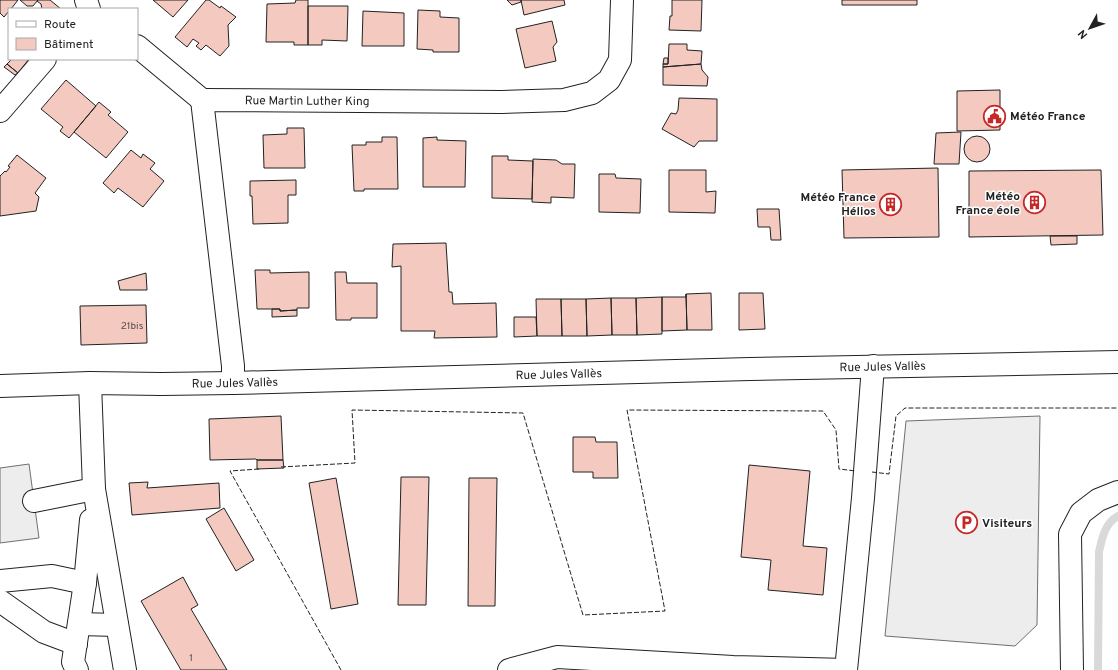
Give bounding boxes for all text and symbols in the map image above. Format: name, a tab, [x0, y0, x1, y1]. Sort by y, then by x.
legend	[8, 8, 138, 60]
north arrow	[1070, 8, 1110, 48]
text: Route	[44, 17, 76, 33]
text: N	[1075, 26, 1091, 41]
text: Bâtiment	[44, 37, 94, 53]
street label: Rue Martin Luther King	[245, 93, 370, 110]
public building icon: Météo France	[981, 103, 1007, 129]
place label: Météo France	[1010, 109, 1086, 125]
place label: Météo France éole	[955, 189, 1020, 219]
place label: Météo France Hélios	[801, 190, 876, 220]
building icon: Météo France éole	[1022, 190, 1048, 216]
building icon: Météo France Hélios	[878, 191, 904, 217]
house number: 21bis	[121, 320, 144, 333]
street label: Rue Jules Vallès	[839, 359, 926, 376]
street label: Rue Jules Vallès	[515, 366, 602, 384]
street label: Rue Jules Vallès	[192, 375, 278, 393]
parking icon: Visiteurs	[954, 510, 980, 536]
place label: Visiteurs	[982, 516, 1032, 532]
house number: 1	[189, 652, 193, 665]

